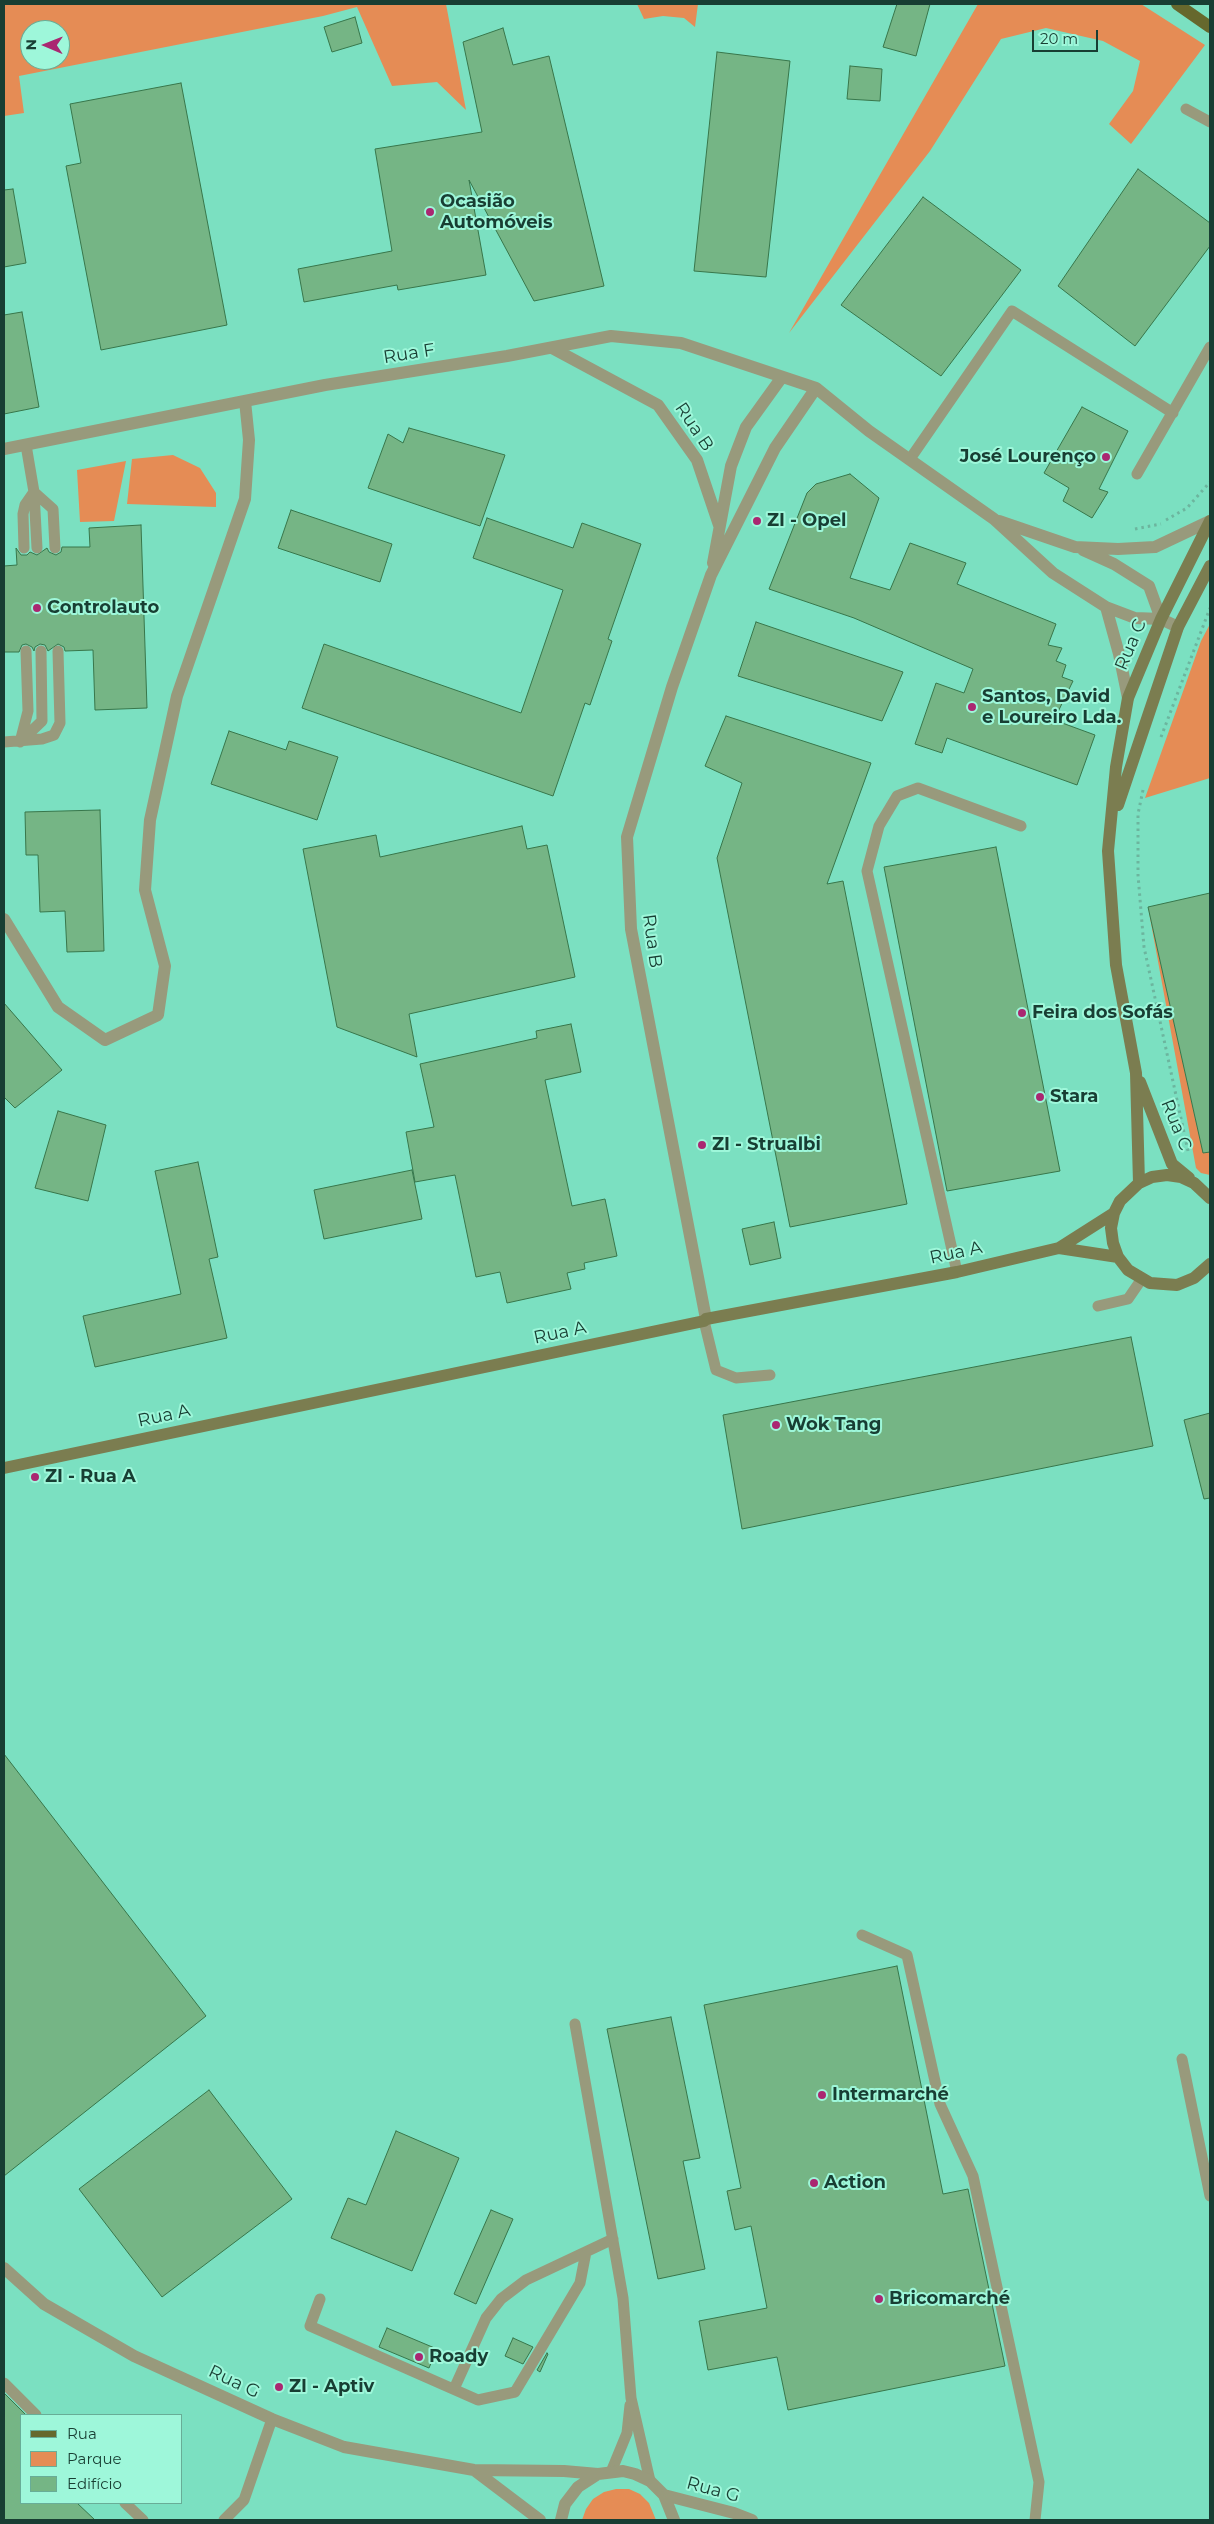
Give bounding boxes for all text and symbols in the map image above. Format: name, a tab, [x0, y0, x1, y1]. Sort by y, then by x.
north arrow	[20, 20, 70, 70]
scale bar	[1034, 20, 1100, 52]
text: 20 m	[1040, 29, 1078, 48]
text: N	[22, 39, 40, 51]
place label: Ocasião Automóveis	[440, 191, 553, 233]
marker: Ocasião Automóveis	[424, 206, 436, 218]
street label: Rua F	[382, 339, 436, 369]
street label: Rua B	[670, 399, 718, 455]
place label: José Lourenço	[960, 446, 1096, 468]
marker: José Lourenço	[1100, 451, 1112, 463]
place label: ZI - Opel	[767, 510, 847, 532]
marker: ZI - Opel	[751, 515, 763, 527]
place label: Controlauto	[47, 597, 159, 619]
marker: Controlauto	[31, 602, 43, 614]
street label: Rua C	[1111, 616, 1151, 674]
place label: Santos, David e Loureiro Lda.	[982, 686, 1121, 729]
marker: Santos, David e Loureiro Lda.	[966, 701, 978, 713]
street label: Rua B	[638, 913, 666, 969]
place label: Feira dos Sofás	[1032, 1002, 1173, 1024]
marker: Feira dos Sofás	[1016, 1007, 1028, 1019]
place label: Stara	[1050, 1086, 1098, 1108]
marker: Stara	[1034, 1091, 1046, 1103]
street label: Rua C	[1156, 1096, 1196, 1154]
place label: ZI - Strualbi	[712, 1134, 821, 1156]
marker: ZI - Strualbi	[696, 1139, 708, 1151]
street label: Rua A	[928, 1237, 984, 1269]
street label: Rua A	[532, 1317, 588, 1349]
street label: Rua A	[136, 1400, 192, 1432]
place label: Wok Tang	[786, 1414, 881, 1436]
marker: Wok Tang	[770, 1419, 782, 1431]
place label: ZI - Rua A	[45, 1466, 136, 1488]
marker: ZI - Rua A	[29, 1471, 41, 1483]
place label: Intermarché	[832, 2084, 949, 2106]
marker: Intermarché	[816, 2089, 828, 2101]
place label: Action	[824, 2172, 886, 2194]
marker: Action	[808, 2177, 820, 2189]
place label: Bricomarché	[889, 2288, 1010, 2310]
marker: Bricomarché	[873, 2293, 885, 2305]
place label: Roady	[429, 2346, 488, 2368]
marker: Roady	[413, 2351, 425, 2363]
street label: Rua G	[205, 2361, 263, 2403]
place label: ZI - Aptiv	[289, 2376, 374, 2398]
marker: ZI - Aptiv	[273, 2381, 285, 2393]
legend	[20, 2414, 182, 2504]
text: Rua	[67, 2424, 97, 2443]
text: Parque	[67, 2449, 122, 2468]
street label: Rua G	[684, 2473, 742, 2507]
text: Edifício	[67, 2474, 122, 2493]

